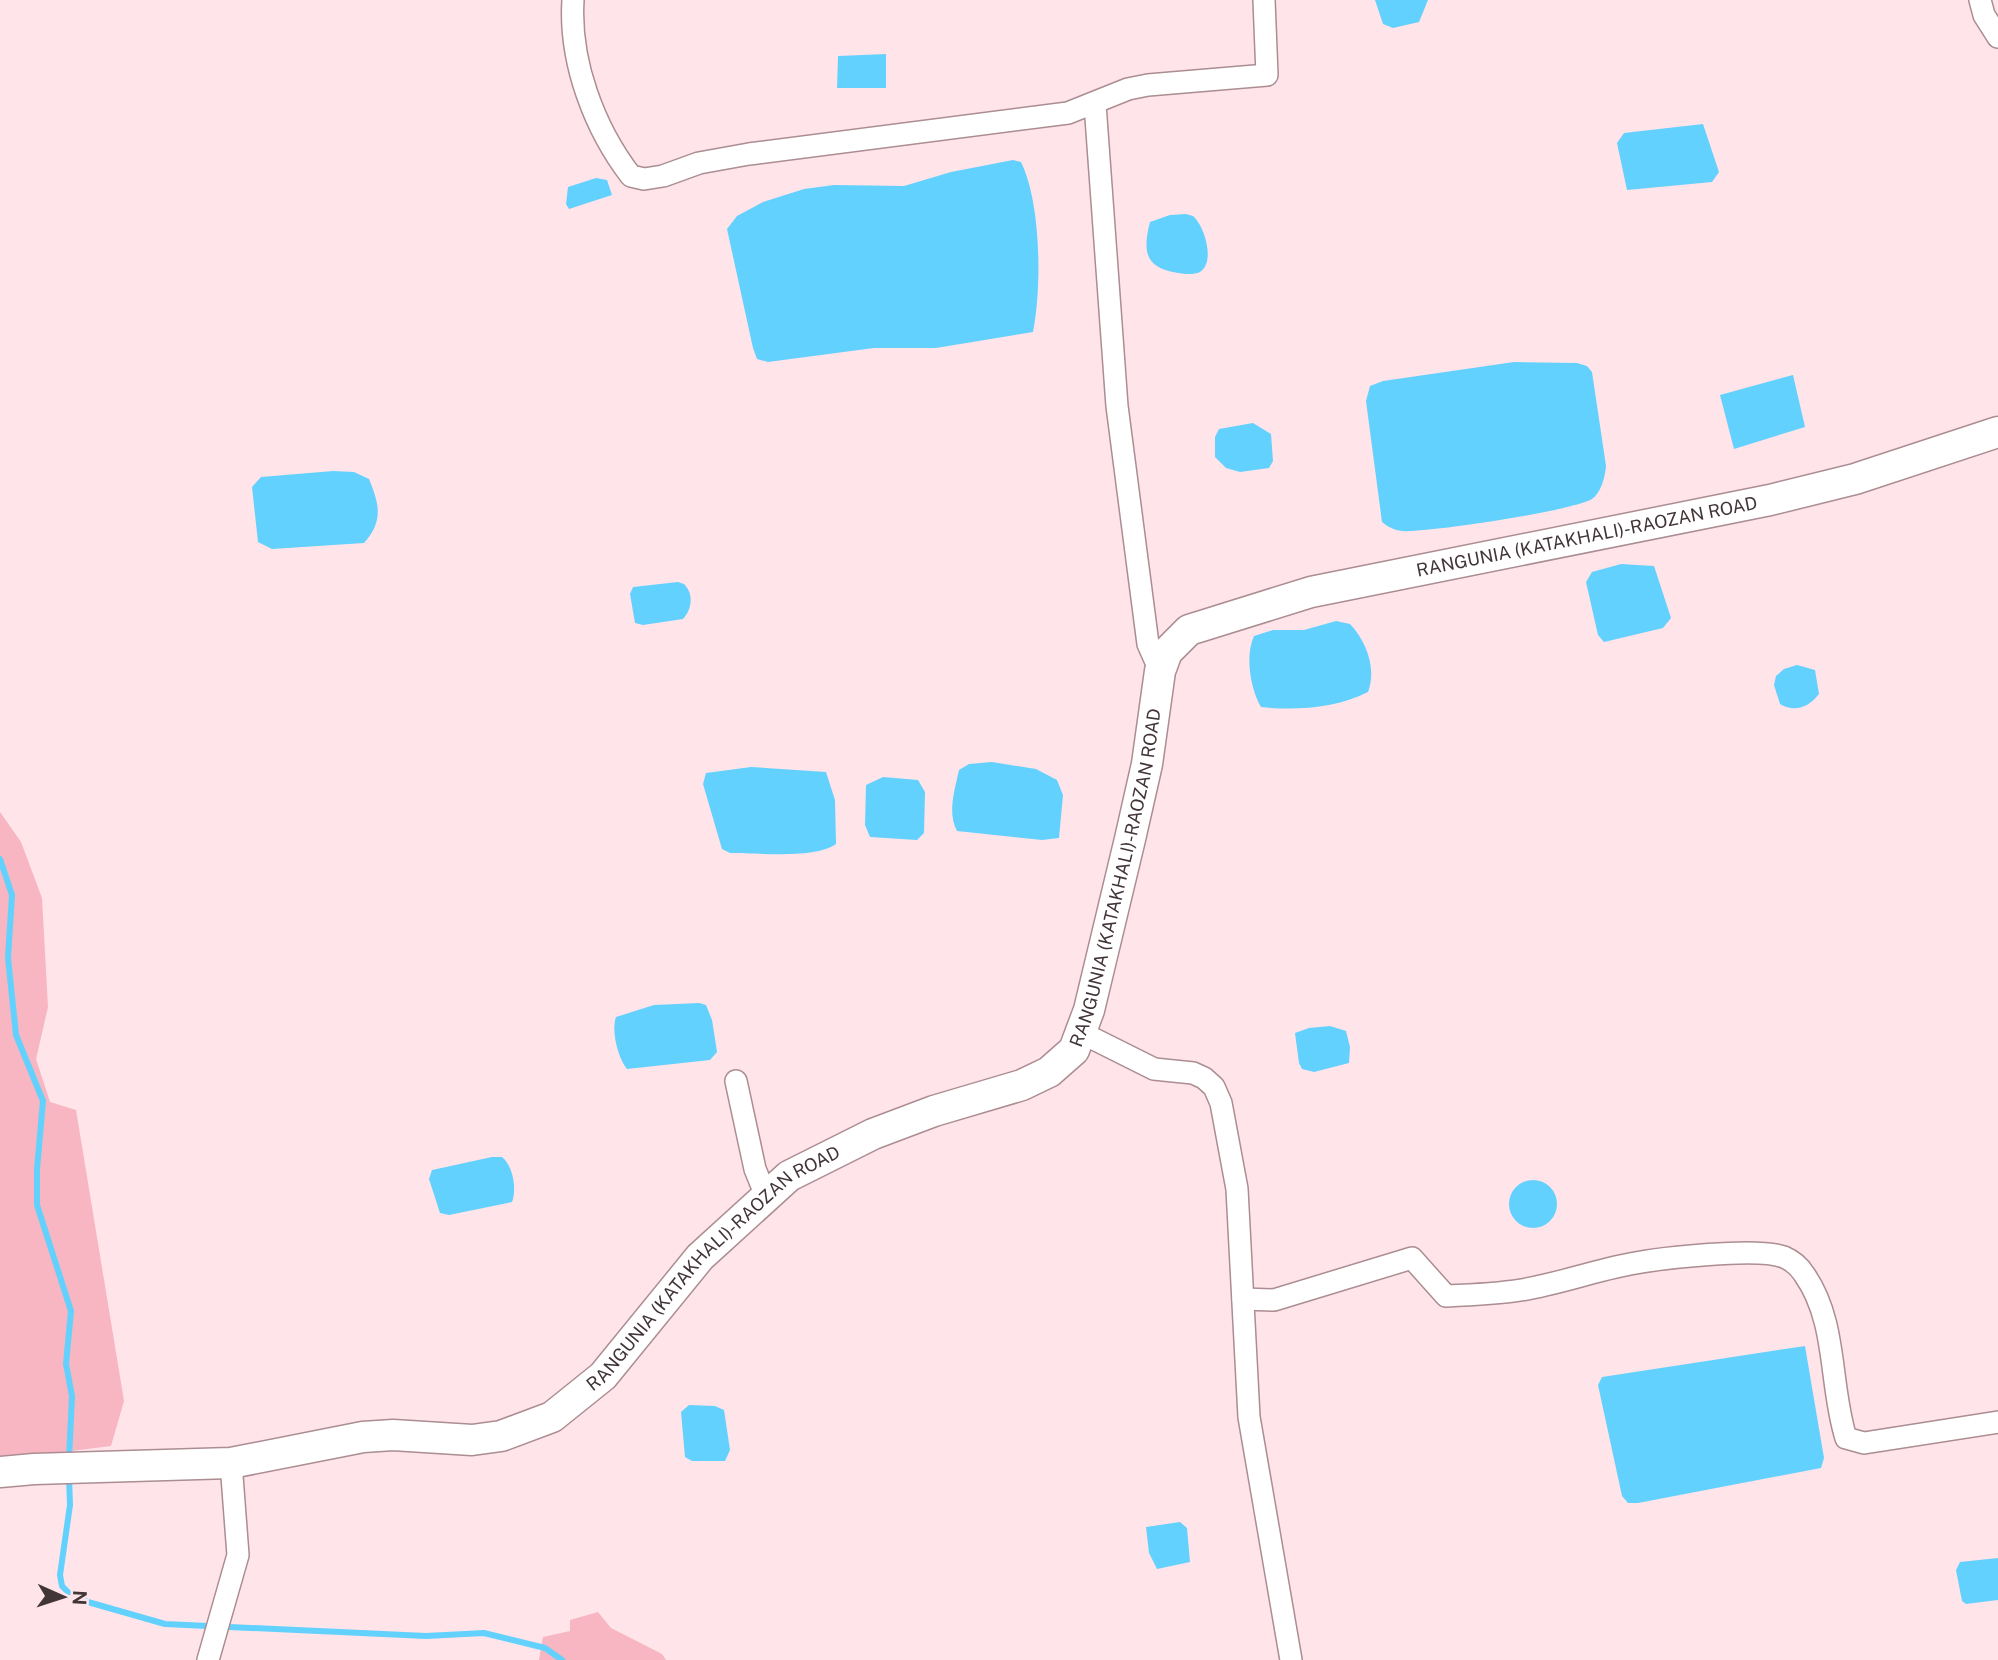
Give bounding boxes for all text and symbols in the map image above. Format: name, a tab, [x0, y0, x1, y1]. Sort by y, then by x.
street label: RANGUNIA (KATAKHALI)-RAOZAN ROAD	[1414, 492, 1759, 581]
street label: RANGUNIA (KATAKHALI)-RAOZAN ROAD	[1065, 707, 1165, 1050]
street label: RANGUNIA (KATAKHALI)-RAOZAN ROAD	[582, 1141, 843, 1395]
north arrow	[28, 1562, 98, 1632]
text: N	[69, 1590, 91, 1606]

